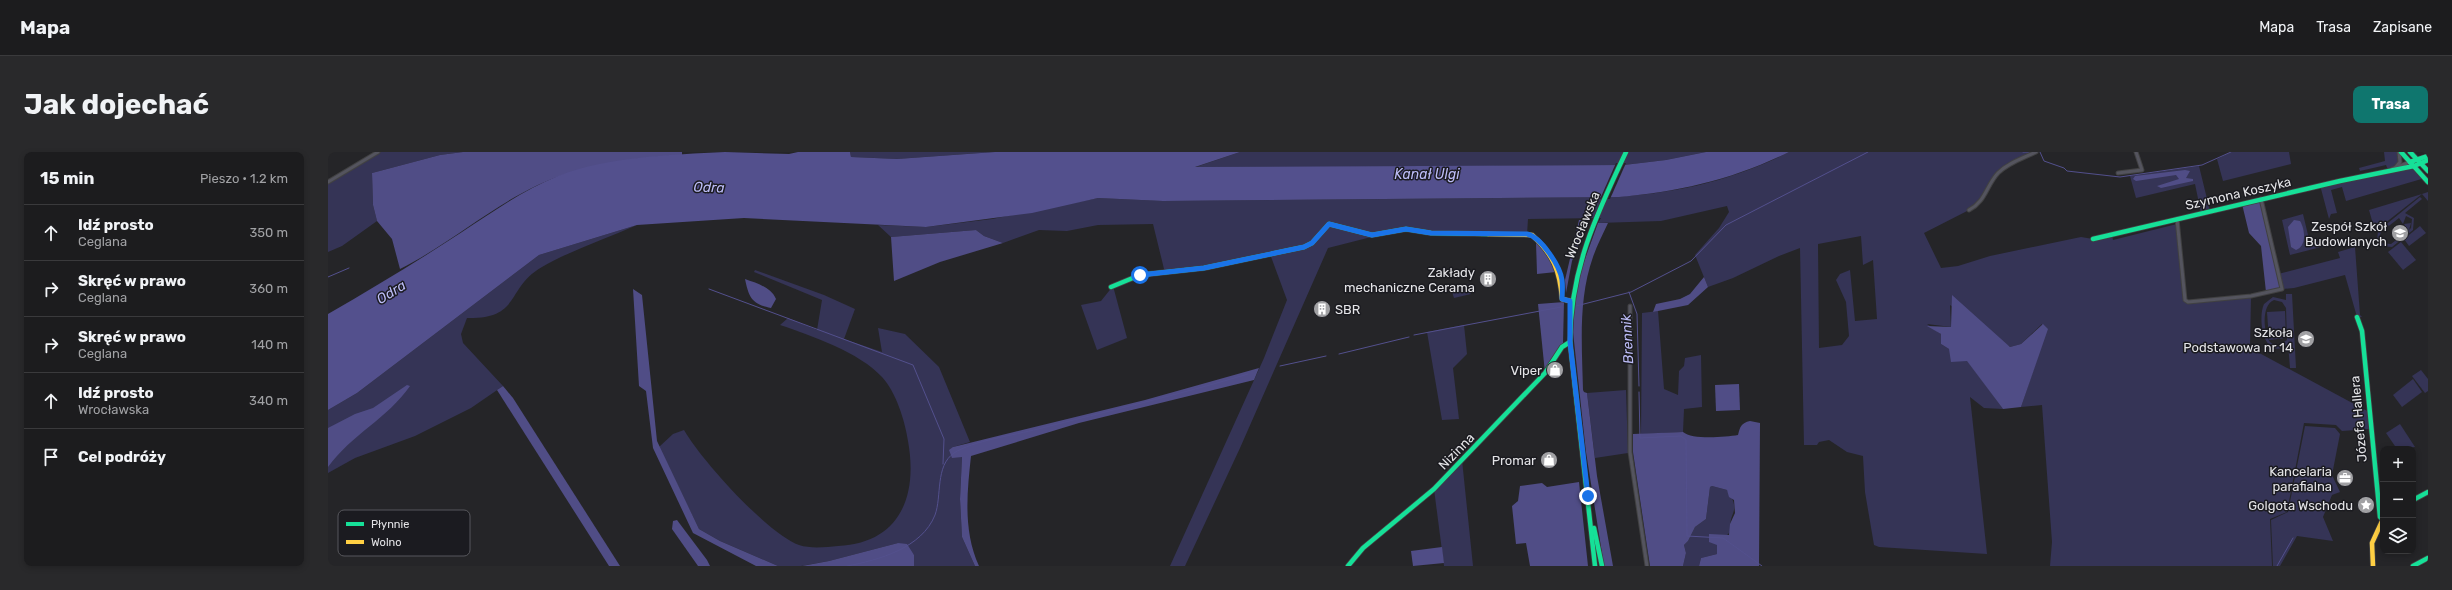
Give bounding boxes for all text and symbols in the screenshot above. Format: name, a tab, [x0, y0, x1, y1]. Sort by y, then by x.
text: Mapa	[20, 16, 70, 39]
text: Mapa	[2259, 19, 2294, 36]
text: Trasa	[2316, 19, 2351, 36]
text: Zapisane	[2373, 19, 2432, 36]
button: Trasa	[2353, 86, 2428, 123]
text: Jak dojechać	[24, 88, 209, 121]
water label: Kanał Ulgi	[1394, 166, 1460, 183]
text: 15 min	[40, 168, 94, 188]
text: Pieszo · 1.2 km	[200, 171, 288, 186]
street label: Szymona Koszyka	[2184, 174, 2292, 213]
water label: Odra	[693, 178, 725, 197]
street label: Wrocławska	[1562, 189, 1603, 261]
text: Idź prosto	[78, 216, 154, 234]
place label: Zespół Szkół Budowlanych	[2305, 219, 2387, 249]
icon: ahead	[40, 222, 62, 244]
school or university icon: Zespół Szkół Budowlanych	[2390, 223, 2410, 243]
text: 350 m	[249, 225, 288, 240]
text: Ceglana	[78, 234, 127, 249]
place label: Zakłady mechaniczne Cerama	[1344, 265, 1475, 295]
route start	[1131, 266, 1149, 284]
building icon: Zakłady mechaniczne Cerama	[1478, 269, 1498, 289]
text: Skręć w prawo	[78, 272, 186, 290]
water label: Odra	[373, 277, 409, 308]
icon: right	[40, 278, 62, 300]
text: 360 m	[249, 281, 288, 296]
text: Ceglana	[78, 290, 127, 305]
building icon: SBR	[1312, 299, 1332, 319]
place label: SBR	[1335, 302, 1360, 317]
water label: Brennik	[1618, 313, 1637, 364]
place label: Szkoła Podstawowa nr 14	[2183, 325, 2293, 355]
text: Skręć w prawo	[78, 328, 186, 346]
school or university icon: Szkoła Podstawowa nr 14	[2296, 329, 2316, 349]
icon: right	[40, 334, 62, 356]
text: 140 m	[251, 337, 288, 352]
text: Ceglana	[78, 346, 127, 361]
shop icon: Viper	[1545, 360, 1565, 380]
place label: Viper	[1510, 363, 1542, 378]
street label: Józefa Hallera	[2347, 375, 2370, 463]
text: Idź prosto	[78, 384, 154, 402]
icon: ahead	[40, 390, 62, 412]
text: 340 m	[249, 393, 288, 408]
text: Wrocławska	[78, 402, 149, 417]
street label: Nizinna	[1435, 430, 1477, 473]
icon: arrive	[40, 446, 62, 468]
map controls	[2380, 446, 2416, 554]
button: +	[2380, 446, 2416, 482]
text: Cel podróży	[78, 448, 166, 466]
shop icon: Promar	[1539, 450, 1559, 470]
place label: Promar	[1492, 453, 1536, 468]
place label: Kancelaria parafialna	[2269, 464, 2332, 494]
office icon: Kancelaria parafialna	[2335, 468, 2355, 488]
button: −	[2380, 482, 2416, 518]
route end	[1579, 487, 1597, 505]
place icon: Golgota Wschodu	[2356, 495, 2376, 515]
place label: Golgota Wschodu	[2248, 498, 2353, 514]
legend	[338, 510, 470, 556]
text: Płynnie	[371, 518, 409, 531]
button: layers	[2380, 518, 2416, 554]
text: Wolno	[371, 536, 402, 549]

